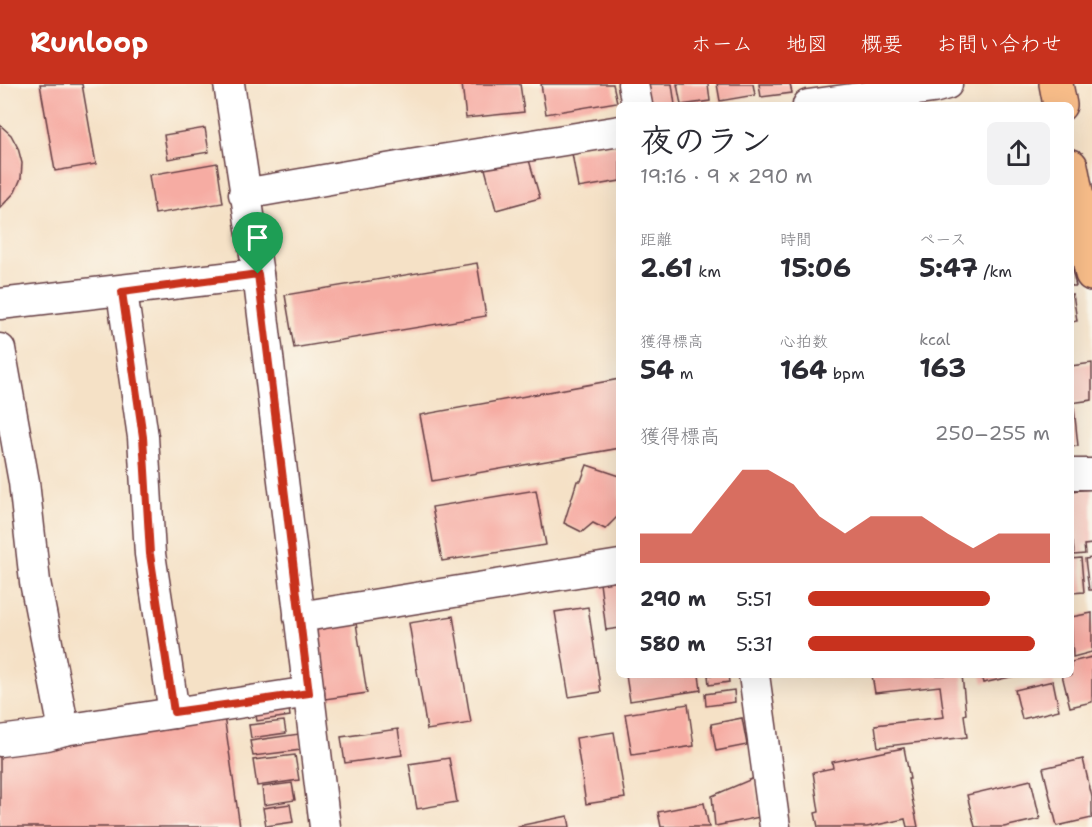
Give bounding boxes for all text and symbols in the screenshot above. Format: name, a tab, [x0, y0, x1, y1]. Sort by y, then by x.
text: Runloop	[30, 23, 148, 61]
text: ホーム	[691, 30, 753, 58]
text: 地図	[786, 30, 828, 58]
text: 概要	[861, 30, 903, 58]
text: お問い合わせ	[936, 30, 1062, 58]
text: 夜のラン	[640, 118, 772, 163]
button: share	[987, 122, 1050, 185]
text: 19:16 · 9 × 290 m	[640, 163, 812, 189]
pin	[232, 212, 283, 274]
icon: arrive	[241, 221, 274, 254]
text: 距離	[640, 229, 672, 250]
text: 時間	[780, 229, 812, 250]
text: ペース	[919, 229, 966, 250]
text: 2.61	[640, 250, 693, 285]
text: 15:06	[780, 250, 851, 285]
text: 5:47	[919, 250, 978, 285]
text: km	[693, 261, 721, 282]
text: /km	[978, 261, 1012, 282]
text: kcal	[919, 329, 950, 350]
text: 獲得標高	[640, 331, 704, 352]
text: 心拍数	[780, 331, 828, 352]
text: 163	[919, 350, 966, 385]
text: 54	[640, 352, 674, 387]
text: 164	[780, 352, 827, 387]
text: m	[674, 363, 694, 384]
text: bpm	[827, 363, 865, 384]
text: 250–255 m	[935, 420, 1050, 446]
text: 獲得標高	[640, 423, 720, 449]
text: 290 m	[640, 586, 706, 612]
text: 5:51	[736, 586, 772, 612]
text: 580 m	[640, 631, 705, 657]
text: 5:31	[736, 631, 773, 657]

